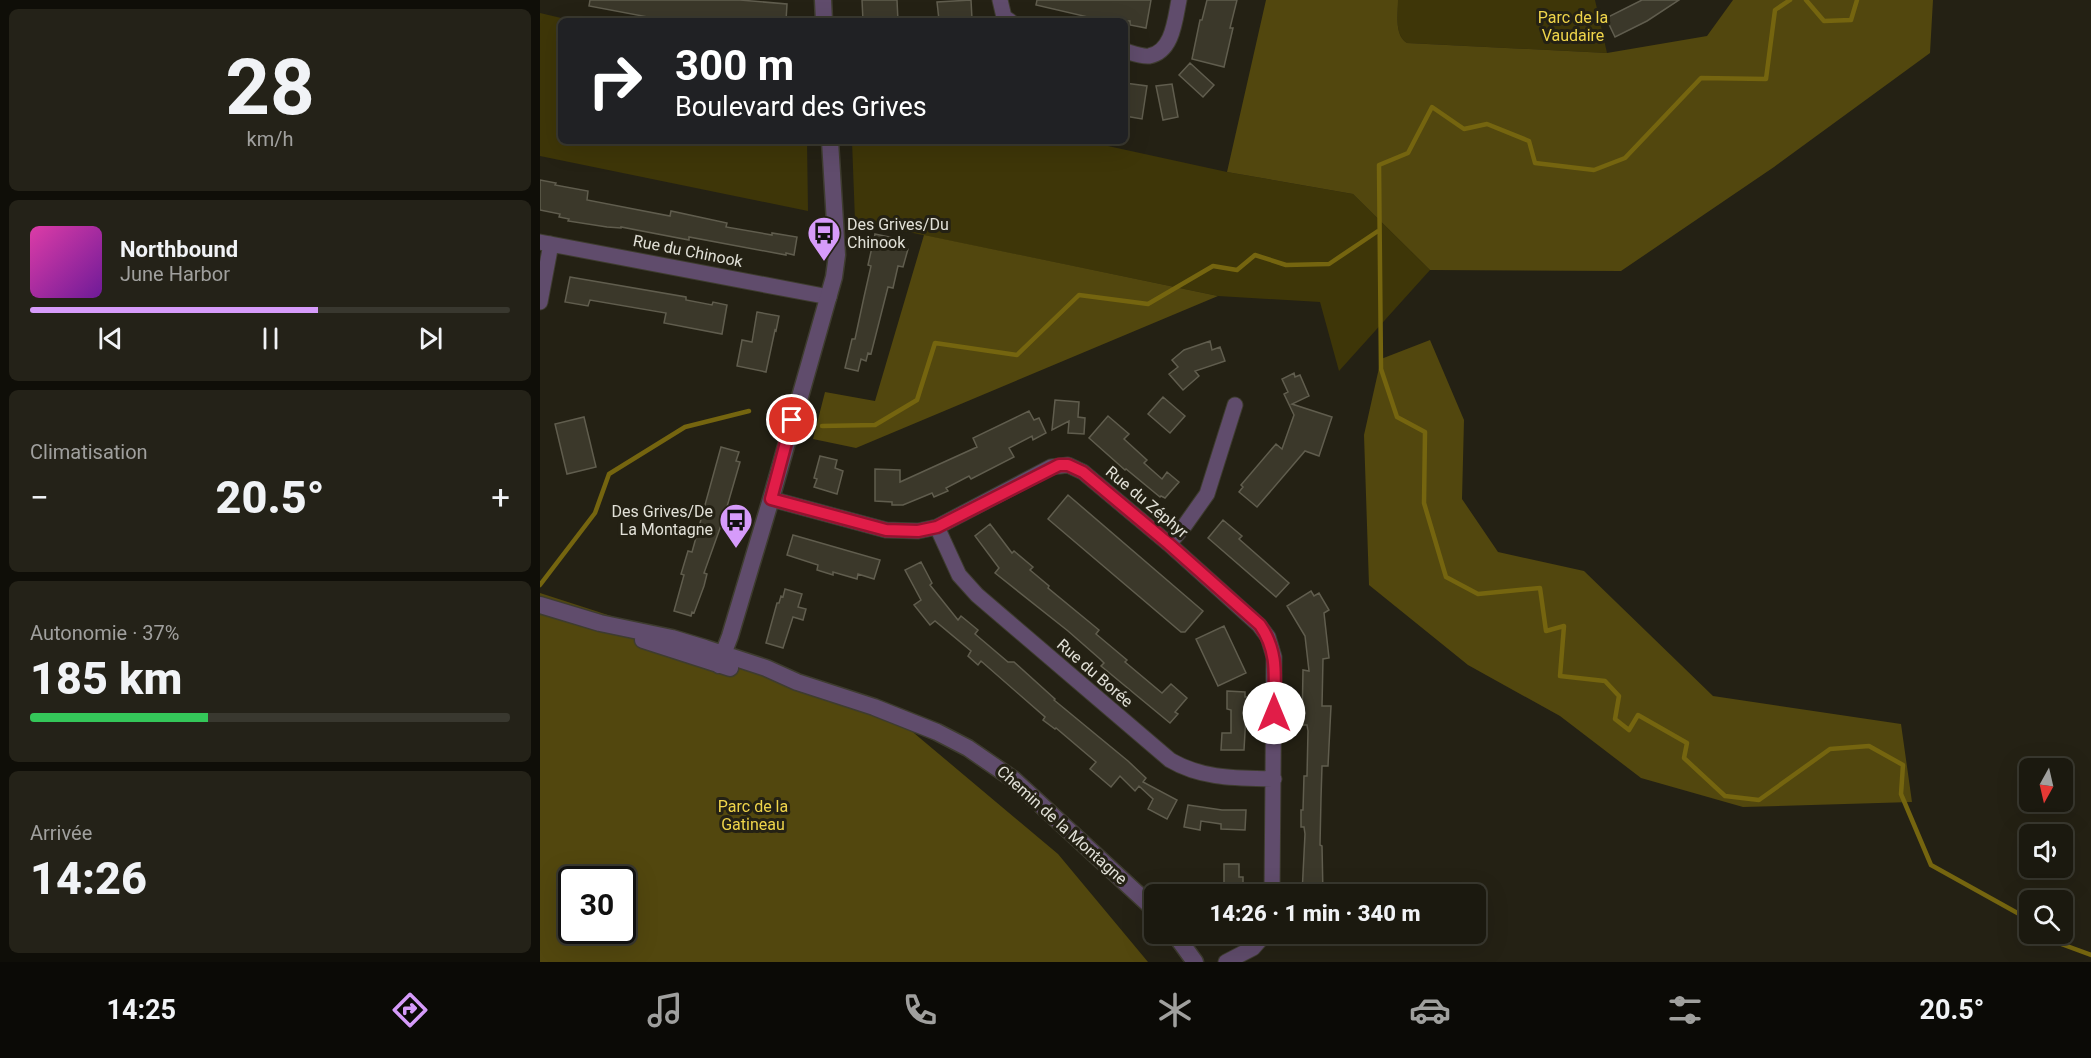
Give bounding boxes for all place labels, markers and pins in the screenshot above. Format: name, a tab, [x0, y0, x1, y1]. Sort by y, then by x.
bus stop icon: Des Grives/Du Chinook	[806, 215, 842, 262]
place label: Des Grives/Du Chinook	[847, 215, 949, 252]
pin	[766, 394, 817, 445]
place label: Des Grives/De La Montagne	[612, 502, 713, 539]
bus stop icon: Des Grives/De La Montagne	[718, 502, 754, 549]

